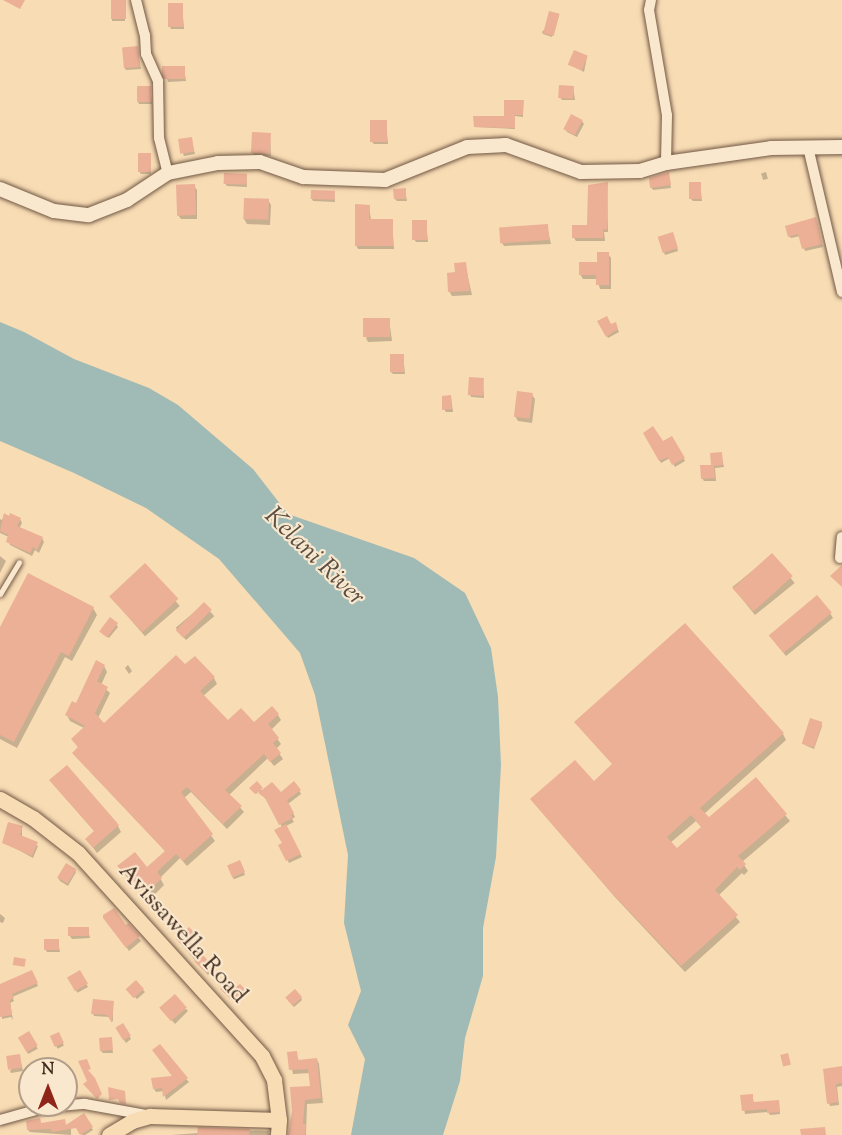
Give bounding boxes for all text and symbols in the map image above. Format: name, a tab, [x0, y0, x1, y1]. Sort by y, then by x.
water label: Kelani River	[257, 501, 371, 613]
street label: Avissawella Road	[111, 858, 253, 1010]
north arrow	[18, 1057, 78, 1117]
text: N	[42, 1059, 54, 1082]

